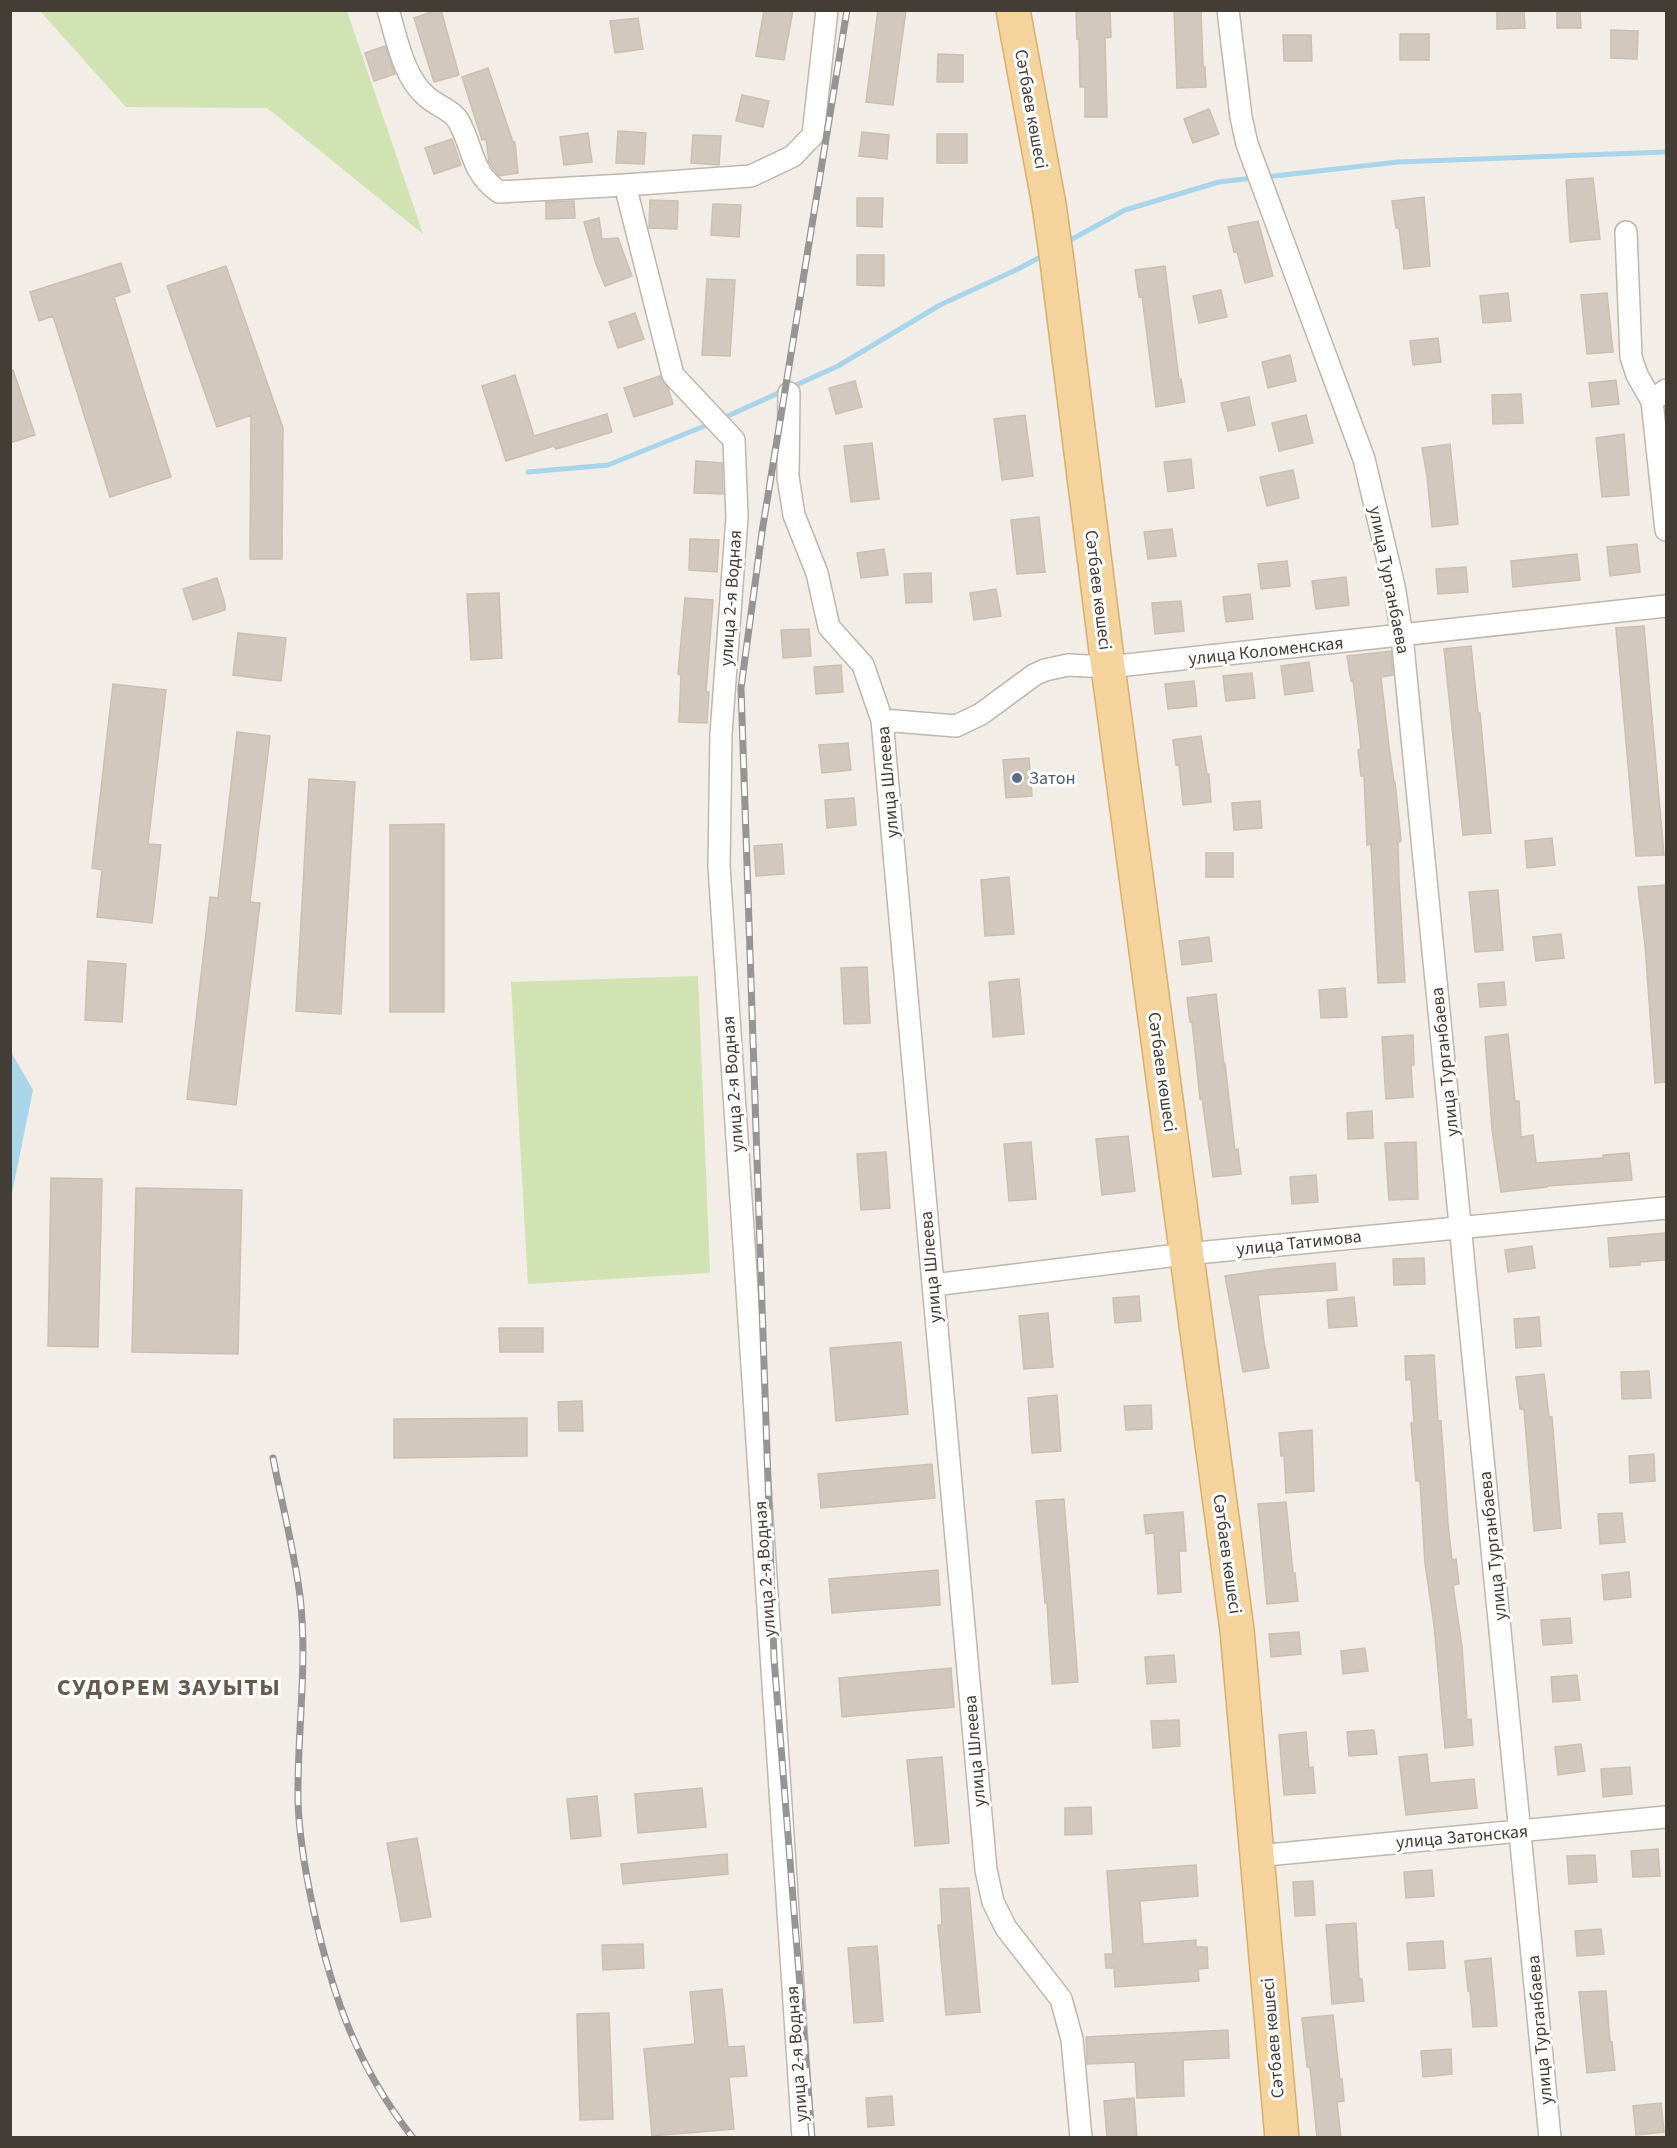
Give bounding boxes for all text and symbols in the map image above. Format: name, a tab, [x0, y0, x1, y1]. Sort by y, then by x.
street label: Сәтбаев көшесі	[1008, 47, 1054, 171]
street label: улица Турганбаева	[1362, 504, 1416, 656]
street label: Сәтбаев көшесі	[1078, 528, 1118, 652]
street label: улица 2-я Водная	[714, 529, 748, 667]
street label: улица Коломенская	[1187, 630, 1345, 672]
street label: улица Шлеева	[871, 725, 905, 839]
place label: Затон	[1029, 766, 1076, 791]
marker: Затон	[1010, 771, 1024, 785]
street label: улица Турганбаева	[1425, 986, 1465, 1138]
street label: Сәтбаев көшесі	[1141, 1010, 1183, 1134]
street label: улица 2-я Водная	[716, 1015, 750, 1153]
street label: улица Шлеева	[914, 1210, 948, 1324]
street label: улица Татимова	[1235, 1224, 1363, 1262]
street label: улица Турганбаева	[1473, 1470, 1513, 1622]
street label: Сәтбаев көшесі	[1206, 1492, 1248, 1616]
street label: улица 2-я Водная	[748, 1500, 782, 1638]
district label: СУДОРЕМ ЗАУЫТЫ	[57, 1670, 281, 1705]
street label: улица Шлеева	[958, 1694, 992, 1808]
street label: улица Затонская	[1395, 1819, 1529, 1855]
street label: улица Турганбаева	[1521, 1954, 1559, 2106]
street label: Сәтбаев көшесі	[1255, 1977, 1291, 2099]
street label: улица 2-я Водная	[780, 1985, 814, 2123]

